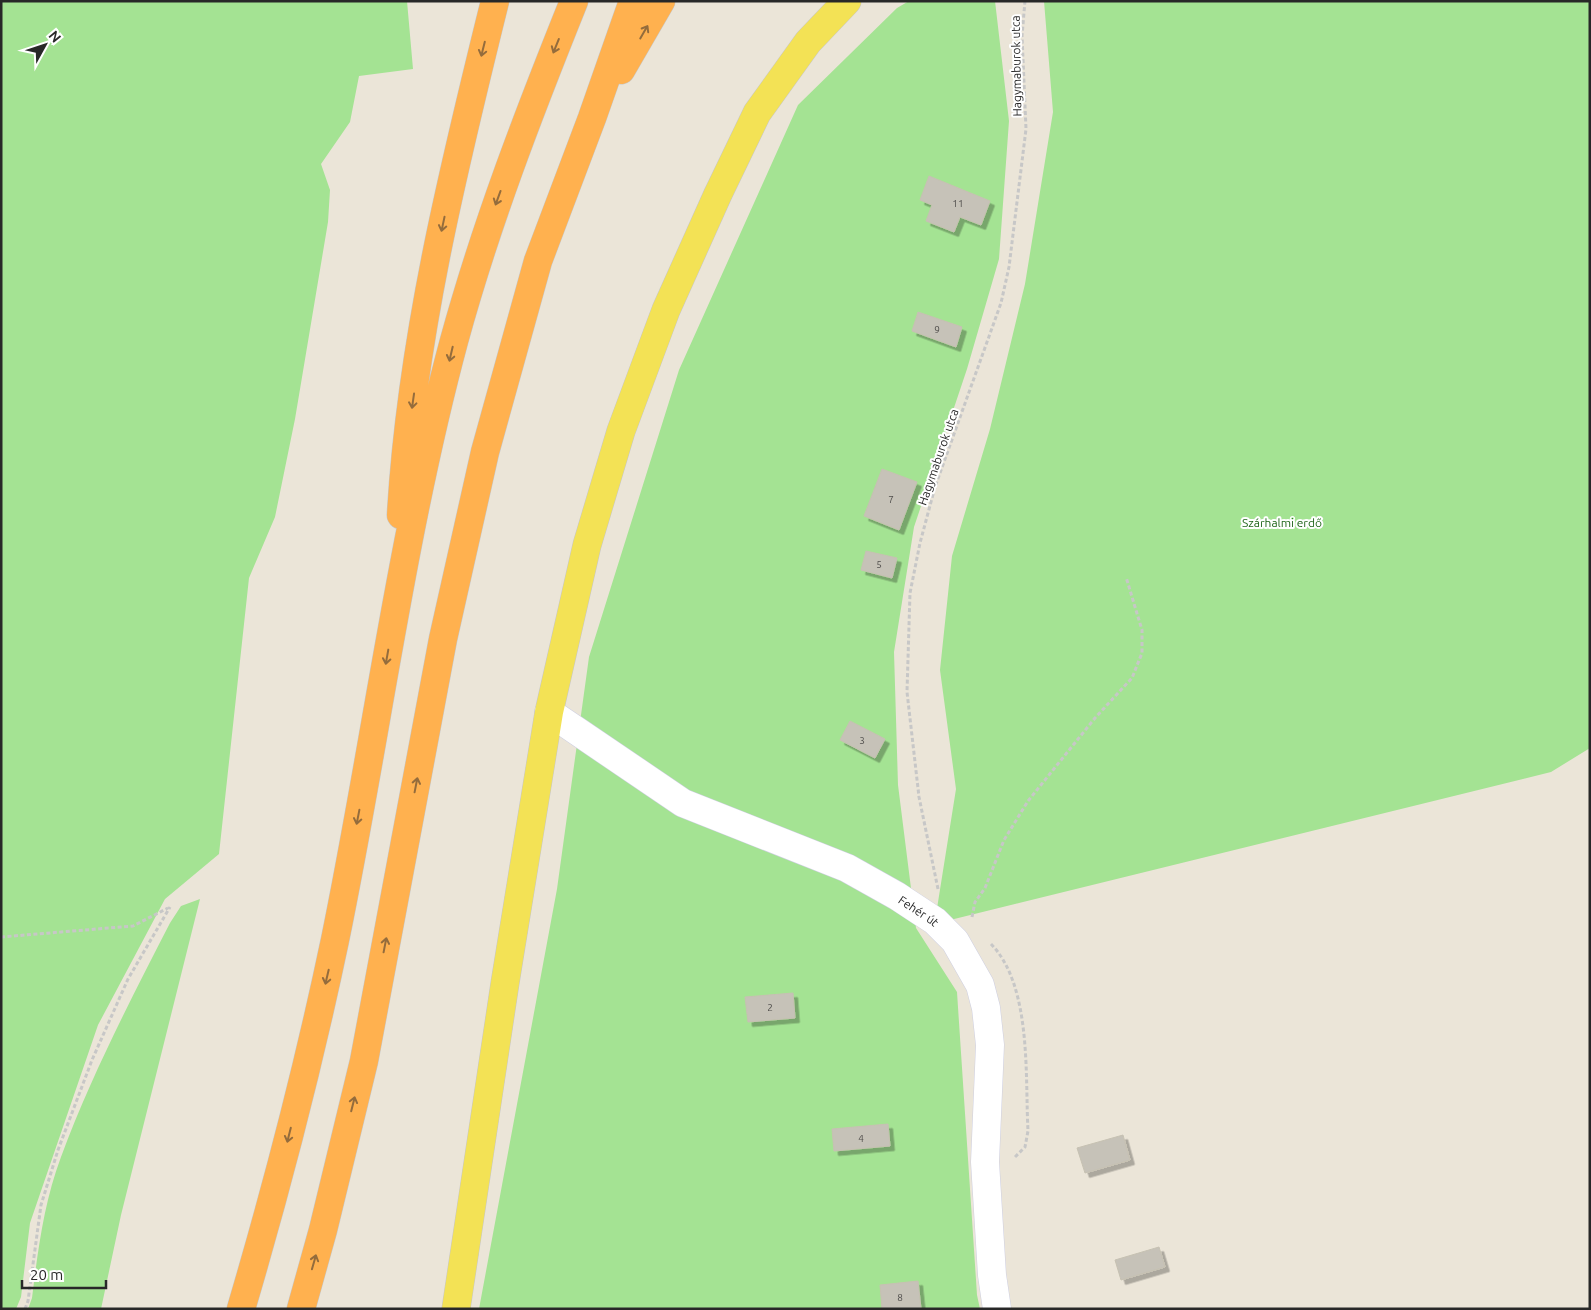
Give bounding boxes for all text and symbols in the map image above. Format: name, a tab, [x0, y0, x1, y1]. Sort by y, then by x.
street label: Hagymaburok utca	[1009, 15, 1023, 117]
north arrow	[20, 20, 70, 70]
one-way arrow	[639, 24, 649, 39]
text: N	[45, 27, 64, 46]
one-way arrow	[551, 38, 560, 54]
one-way arrow	[478, 40, 487, 56]
one-way arrow	[493, 190, 502, 206]
house number: 11	[952, 198, 964, 209]
one-way arrow	[437, 215, 447, 231]
house number: 9	[934, 324, 940, 335]
one-way arrow	[446, 345, 455, 361]
one-way arrow	[408, 393, 418, 409]
street label: Hagymaburok utca	[915, 407, 961, 507]
house number: 7	[888, 494, 894, 505]
park label: Szárhalmi erdő	[1242, 516, 1322, 529]
house number: 5	[876, 559, 882, 570]
one-way arrow	[381, 649, 391, 665]
house number: 3	[859, 735, 865, 746]
one-way arrow	[411, 778, 421, 794]
one-way arrow	[353, 809, 362, 825]
street label: Fehér út	[896, 893, 942, 928]
one-way arrow	[381, 937, 391, 953]
one-way arrow	[321, 968, 331, 984]
house number: 2	[767, 1002, 773, 1013]
one-way arrow	[349, 1097, 358, 1113]
one-way arrow	[284, 1126, 293, 1142]
house number: 4	[858, 1133, 864, 1144]
one-way arrow	[310, 1254, 319, 1270]
scale bar	[22, 1258, 106, 1290]
text: 20 m	[30, 1266, 63, 1283]
house number: 8	[897, 1292, 903, 1303]

